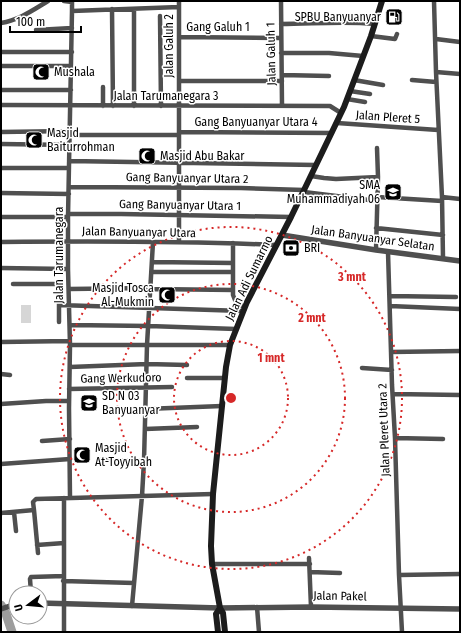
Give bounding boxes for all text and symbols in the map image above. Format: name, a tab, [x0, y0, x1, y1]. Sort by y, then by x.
fuel station icon: SPBU Banyuanyar	[384, 7, 404, 27]
scale bar	[10, 8, 81, 34]
place label: SPBU Banyuanyar	[295, 10, 382, 24]
street label: Jalan Galuh 2	[162, 14, 176, 78]
text: 100 m	[16, 15, 45, 29]
street label: Gang Galuh 1	[186, 20, 250, 34]
street label: Jalan Galuh 1	[263, 22, 279, 86]
mosque icon: Mushala	[31, 62, 51, 82]
place label: Mushala	[54, 65, 95, 79]
street label: Jalan Tarumanegara 3	[113, 89, 219, 103]
street label: Jalan Pleret 5	[355, 108, 421, 126]
street label: Gang Banyuanyar Utara 4	[194, 115, 318, 129]
place label: Masjid Baiturrohman	[47, 126, 115, 154]
mosque icon: Masjid Baiturrohman	[24, 130, 44, 150]
mosque icon: Masjid Abu Bakar	[137, 146, 157, 166]
place label: Masjid Abu Bakar	[160, 149, 245, 163]
street label: Gang Banyuanyar Utara 2	[126, 170, 248, 186]
place label: SMA Muhammadiyah 06	[287, 178, 381, 206]
school or university icon: SMA Muhammadiyah 06	[383, 182, 403, 202]
street label: Gang Banyuanyar Utara 1	[119, 197, 241, 213]
street label: Jalan Tarumanegara	[52, 206, 66, 303]
street label: Jalan Banyuanyar Selatan	[310, 222, 436, 254]
street label: Jalan Banyuanyar Utara	[82, 224, 196, 240]
street label: Jalan Adi Sumarmo	[222, 233, 276, 323]
bank icon: BRI	[281, 238, 301, 258]
place label: BRI	[304, 241, 320, 255]
text: 3 mnt	[337, 270, 367, 284]
place label: Masjid Tosca Al-Mukmin	[92, 281, 154, 309]
mosque icon: Masjid Tosca Al-Mukmin	[157, 285, 177, 305]
text: 2 mnt	[297, 311, 327, 325]
text: 1 mnt	[257, 351, 285, 365]
street label: Gang Werkudoro	[80, 370, 162, 386]
street label: Jalan Pleret Utara 2	[375, 383, 393, 477]
place label: SD N 03 Banyuanyar	[102, 389, 160, 417]
centre of rings	[224, 391, 238, 405]
school or university icon: SD N 03 Banyuanyar	[79, 393, 99, 413]
place label: Masjid At-Toyyibah	[95, 441, 152, 469]
mosque icon: Masjid At-Toyyibah	[72, 445, 92, 465]
north arrow	[8, 585, 48, 625]
street label: Jalan Pakel	[313, 589, 367, 603]
text: U	[12, 603, 26, 613]

